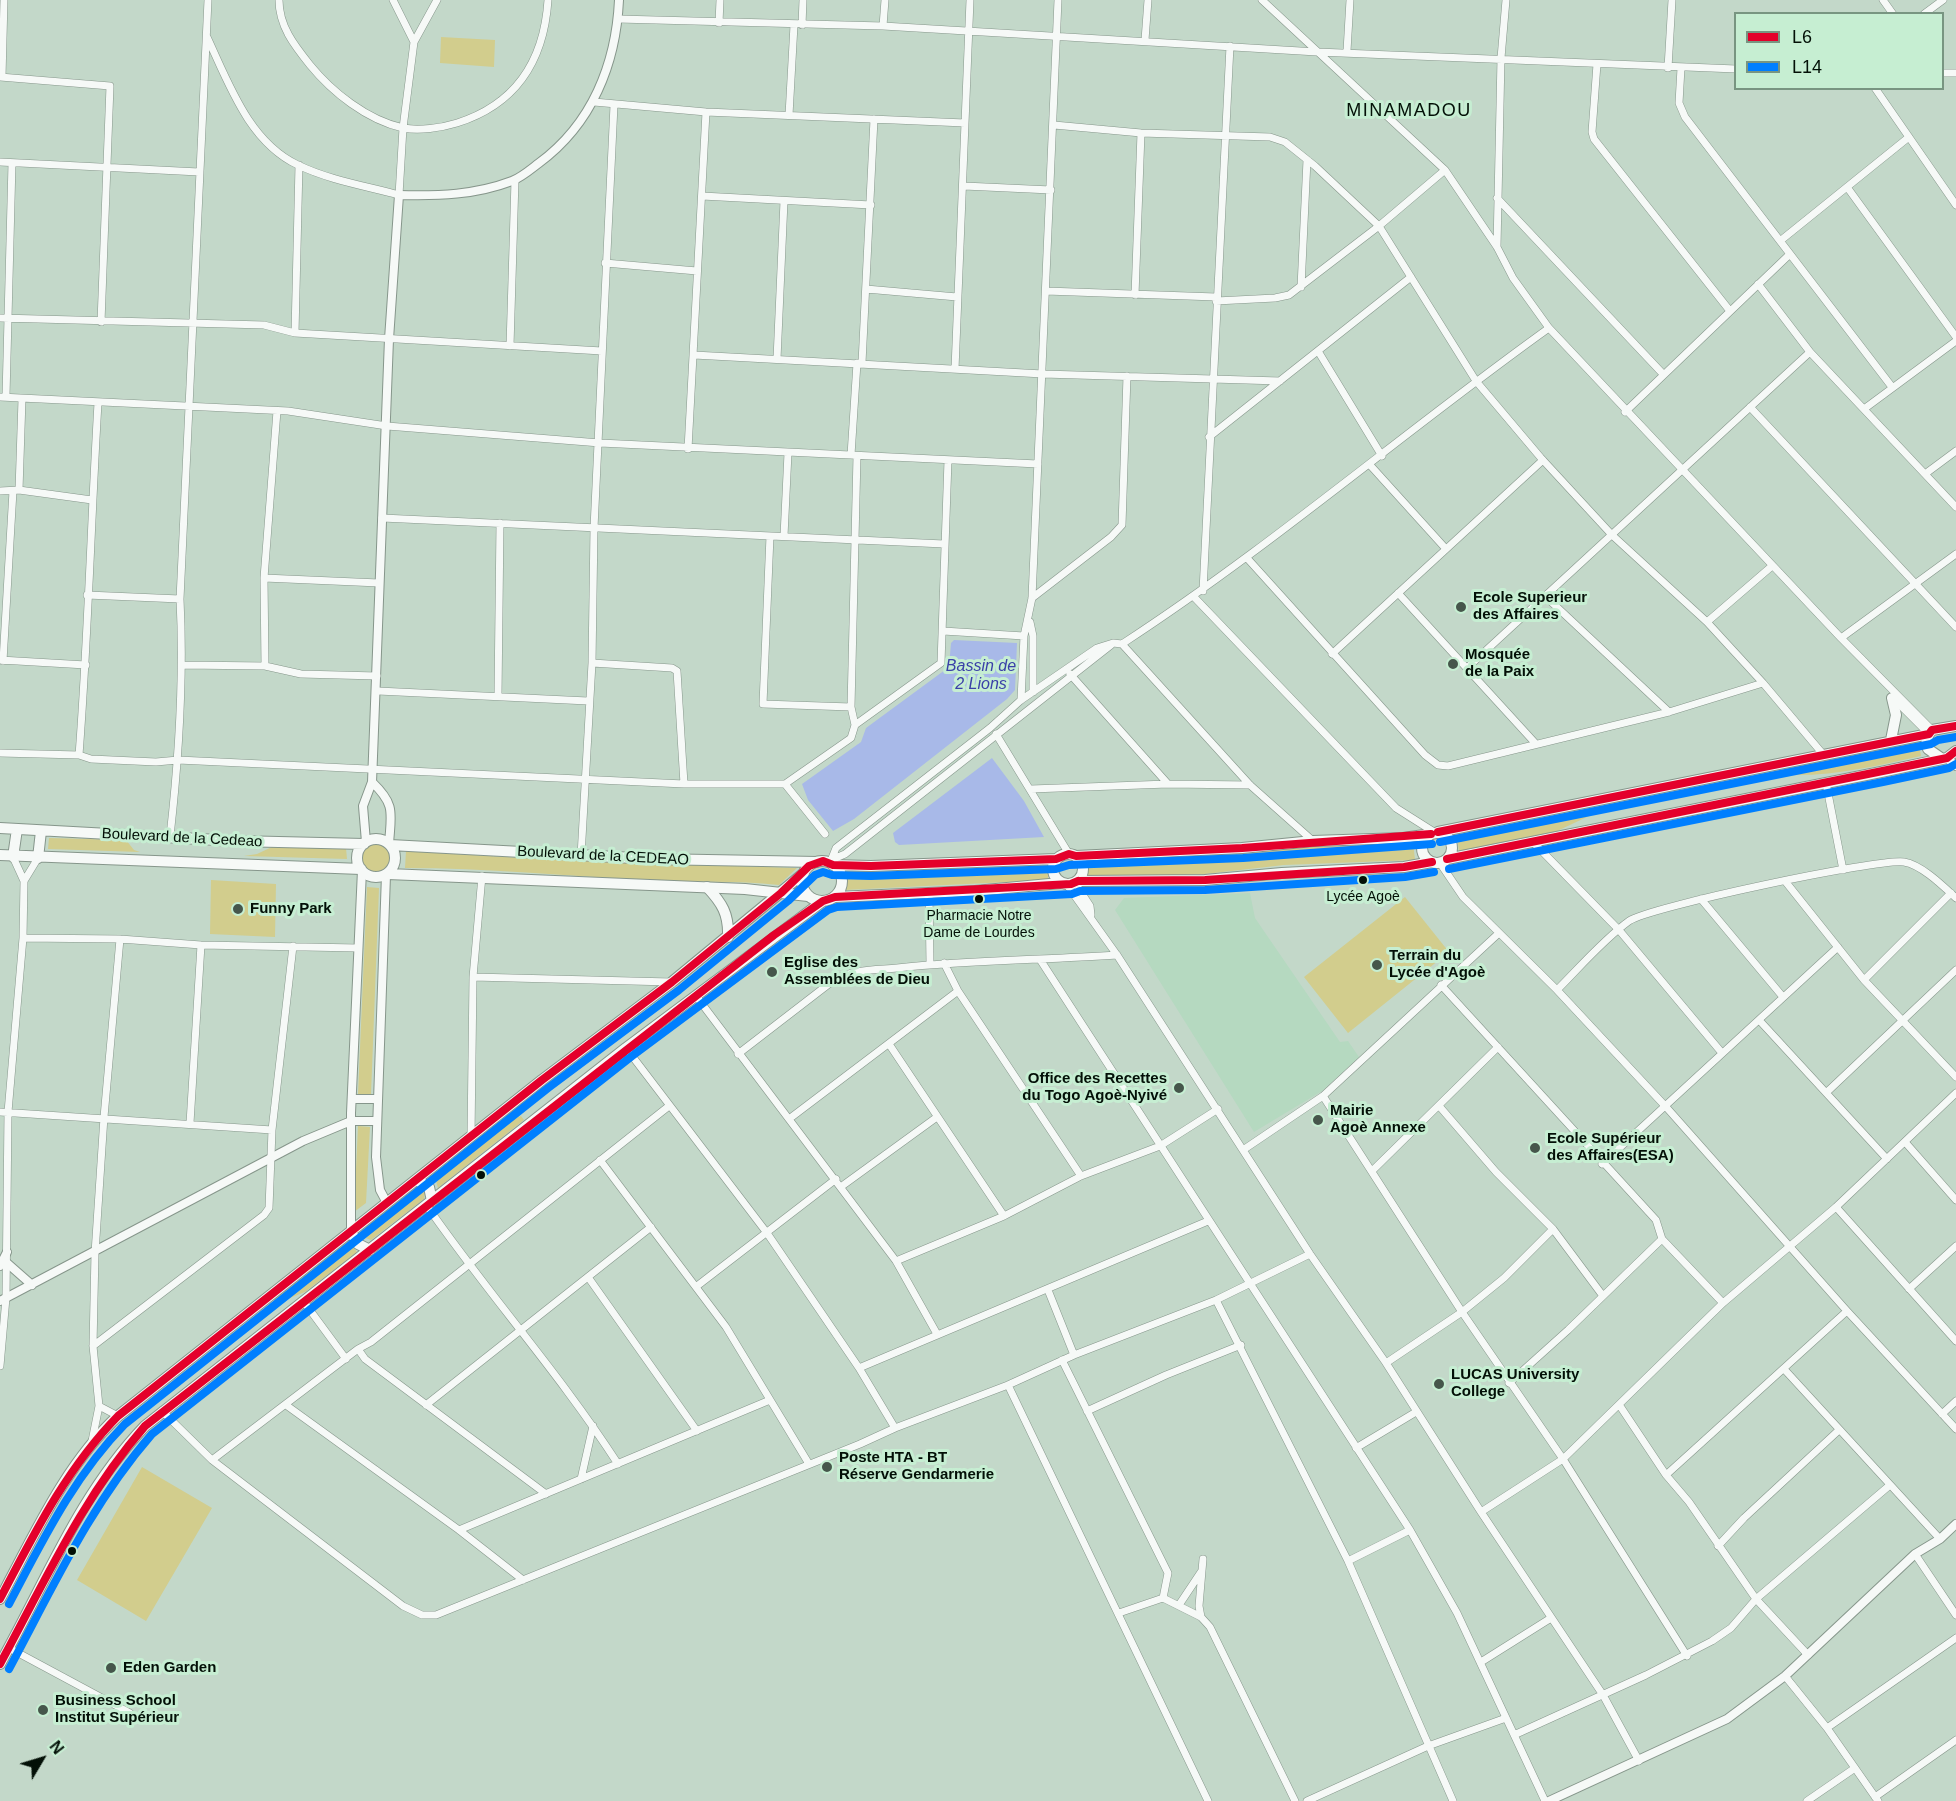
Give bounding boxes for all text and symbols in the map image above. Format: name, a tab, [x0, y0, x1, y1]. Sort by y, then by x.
legend	[1734, 12, 1944, 90]
text: L6	[1792, 27, 1812, 47]
text: L14	[1792, 57, 1822, 77]
district label: MINAMADOU	[1346, 100, 1472, 122]
place label: Ecole Superieur des Affaires	[1473, 589, 1587, 624]
marker: Ecole Superieur des Affaires	[1454, 600, 1468, 614]
place label: Mosquée de la Paix	[1465, 646, 1534, 681]
water label: Bassin de 2 Lions	[946, 657, 1016, 695]
marker: Mosquée de la Paix	[1446, 657, 1460, 671]
street label: Boulevard de la Cedeao	[101, 825, 263, 851]
street label: Boulevard de la CEDEAO	[517, 843, 689, 869]
marker: Lycée Agoè	[1357, 874, 1369, 886]
place label: Lycée Agoè	[1326, 889, 1400, 905]
marker: Pharmacie Notre Dame de Lourdes	[973, 893, 985, 905]
place label: Funny Park	[250, 900, 332, 918]
marker: Funny Park	[231, 902, 245, 916]
place label: Pharmacie Notre Dame de Lourdes	[923, 908, 1035, 940]
place label: Terrain du Lycée d'Agoè	[1389, 947, 1485, 982]
place label: Eglise des Assemblées de Dieu	[784, 954, 930, 989]
marker: Terrain du Lycée d'Agoè	[1370, 958, 1384, 972]
marker: Eglise des Assemblées de Dieu	[765, 965, 779, 979]
place label: Office des Recettes du Togo Agoè-Nyivé	[1022, 1070, 1167, 1105]
marker: Office des Recettes du Togo Agoè-Nyivé	[1172, 1081, 1186, 1095]
place label: Mairie Agoè Annexe	[1330, 1102, 1426, 1137]
marker: Mairie Agoè Annexe	[1311, 1113, 1325, 1127]
place label: Ecole Supérieur des Affaires(ESA)	[1547, 1130, 1674, 1165]
marker: Ecole Supérieur des Affaires(ESA)	[1528, 1141, 1542, 1155]
unlabelled marker	[475, 1169, 487, 1181]
place label: LUCAS University College	[1451, 1366, 1579, 1401]
marker: LUCAS University College	[1432, 1377, 1446, 1391]
place label: Poste HTA - BT Réserve Gendarmerie	[839, 1449, 994, 1484]
marker: Poste HTA - BT Réserve Gendarmerie	[820, 1460, 834, 1474]
unlabelled marker	[66, 1545, 78, 1557]
place label: Eden Garden	[123, 1659, 216, 1677]
marker: Eden Garden	[104, 1661, 118, 1675]
place label: Business School Institut Supérieur	[55, 1692, 179, 1727]
marker: Business School Institut Supérieur	[36, 1703, 50, 1717]
north arrow	[12, 1729, 72, 1789]
text: N	[46, 1738, 67, 1757]

